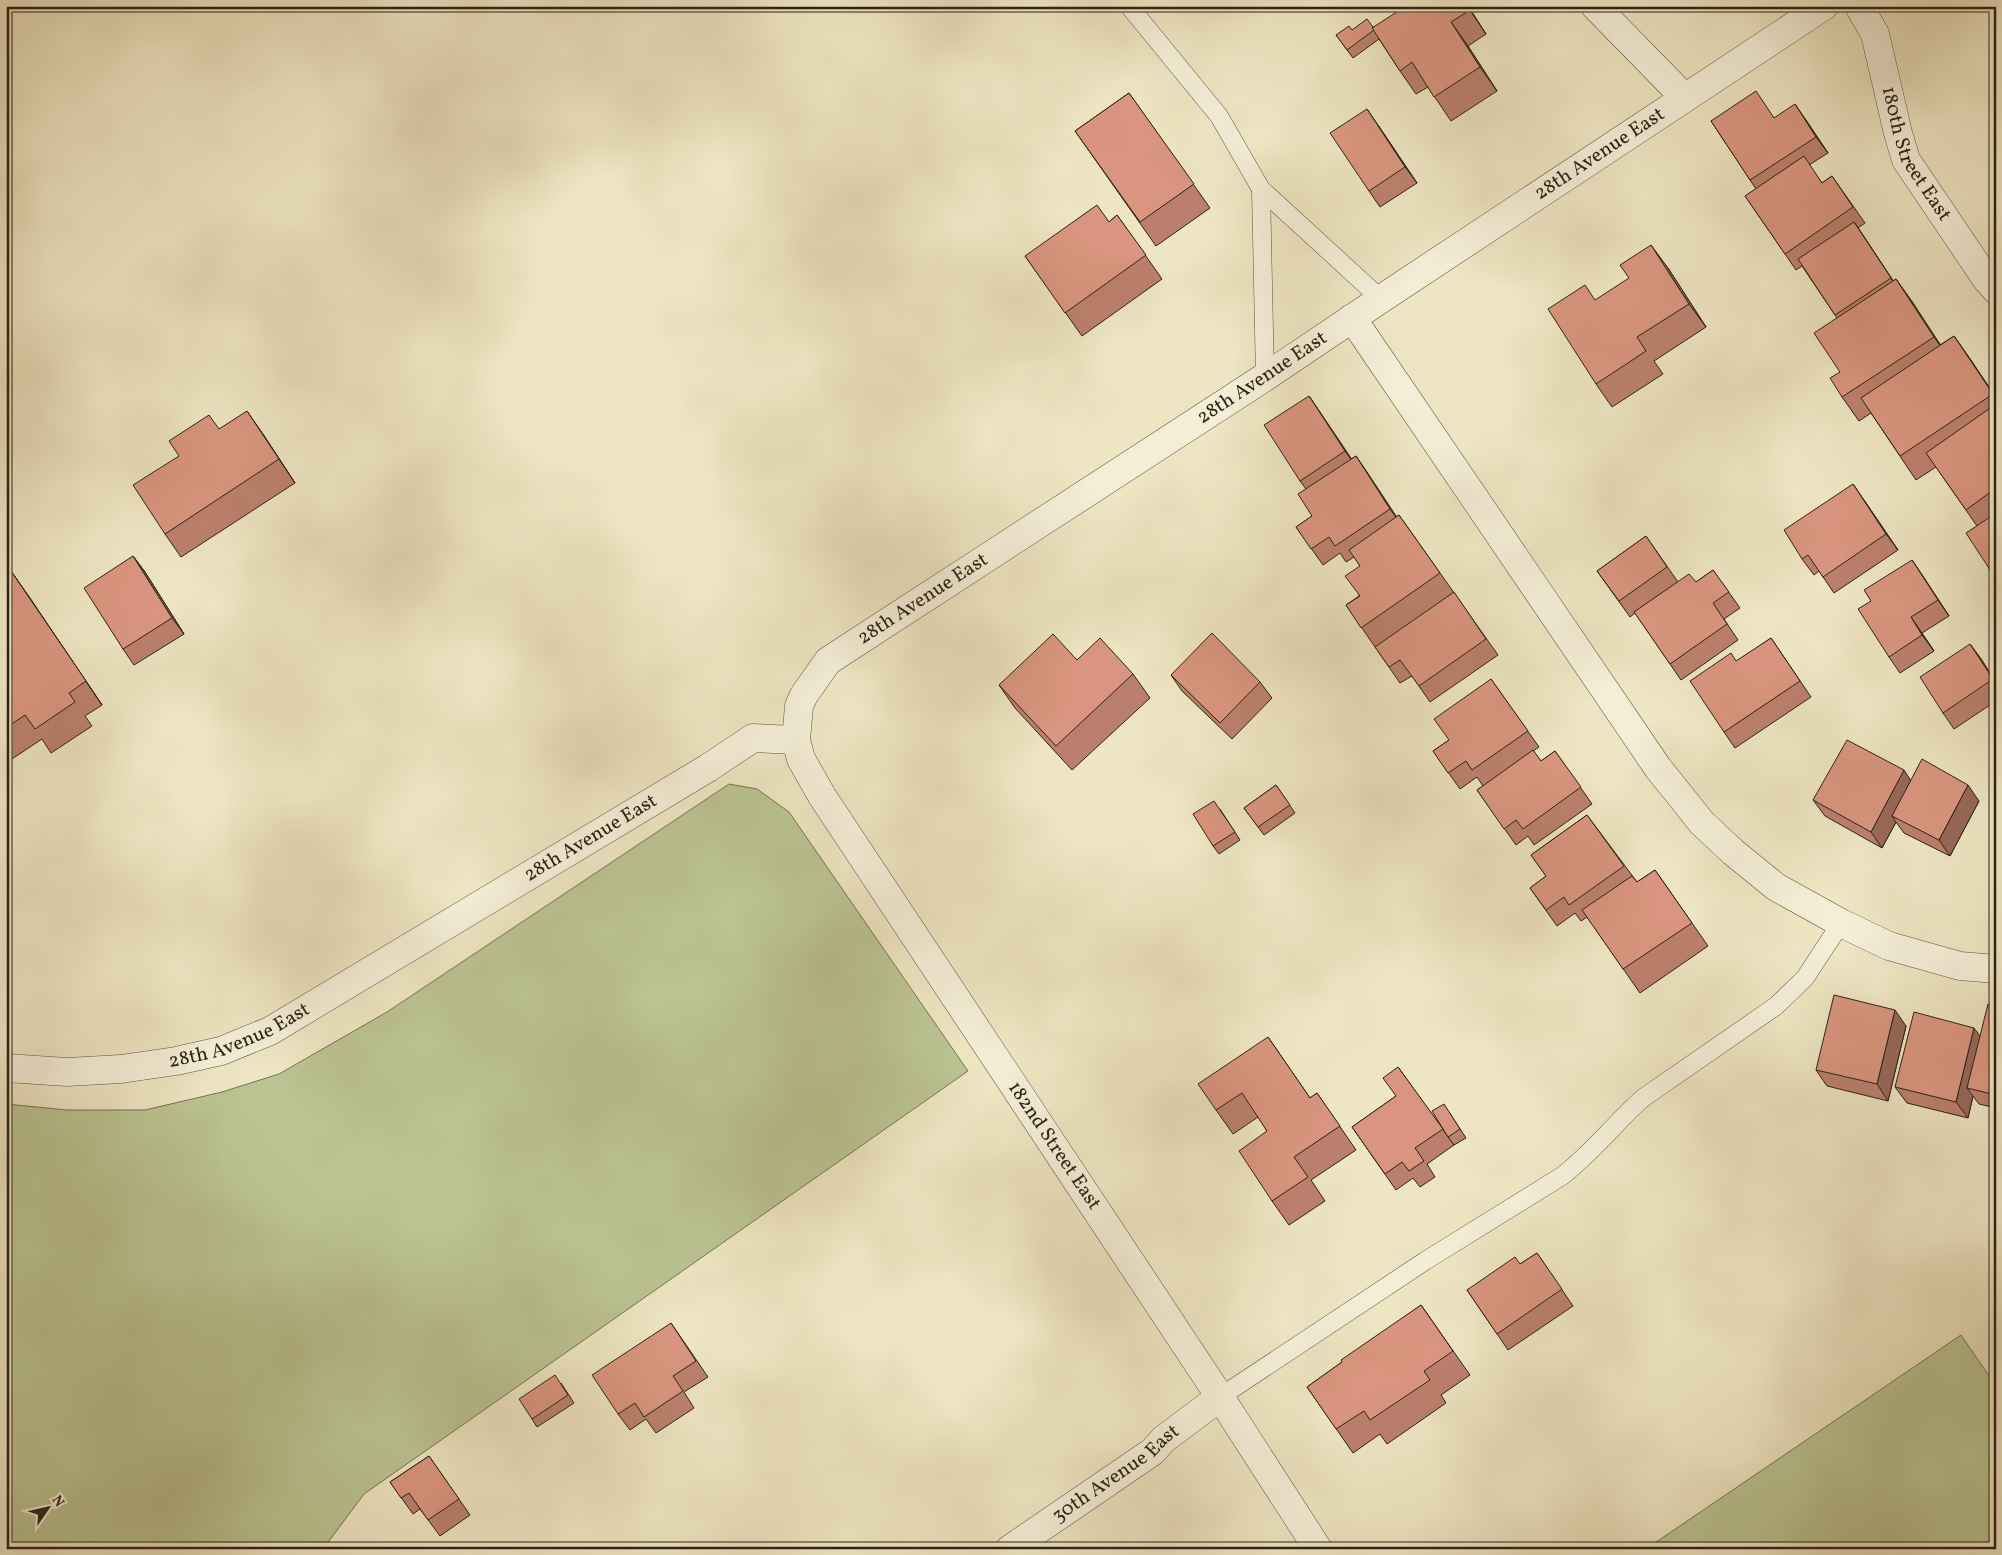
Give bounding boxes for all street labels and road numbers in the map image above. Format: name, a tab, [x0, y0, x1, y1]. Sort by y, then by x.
street label: 180th Street East	[1874, 84, 1958, 227]
street label: 28th Avenue East	[1529, 101, 1670, 208]
street label: 28th Avenue East	[1192, 325, 1333, 431]
street label: 28th Avenue East	[852, 546, 994, 652]
street label: 28th Avenue East	[519, 788, 663, 889]
street label: 28th Avenue East	[167, 996, 315, 1076]
street label: 182nd Street East	[1000, 1076, 1108, 1216]
street label: 30th Avenue East	[1047, 1418, 1185, 1530]

